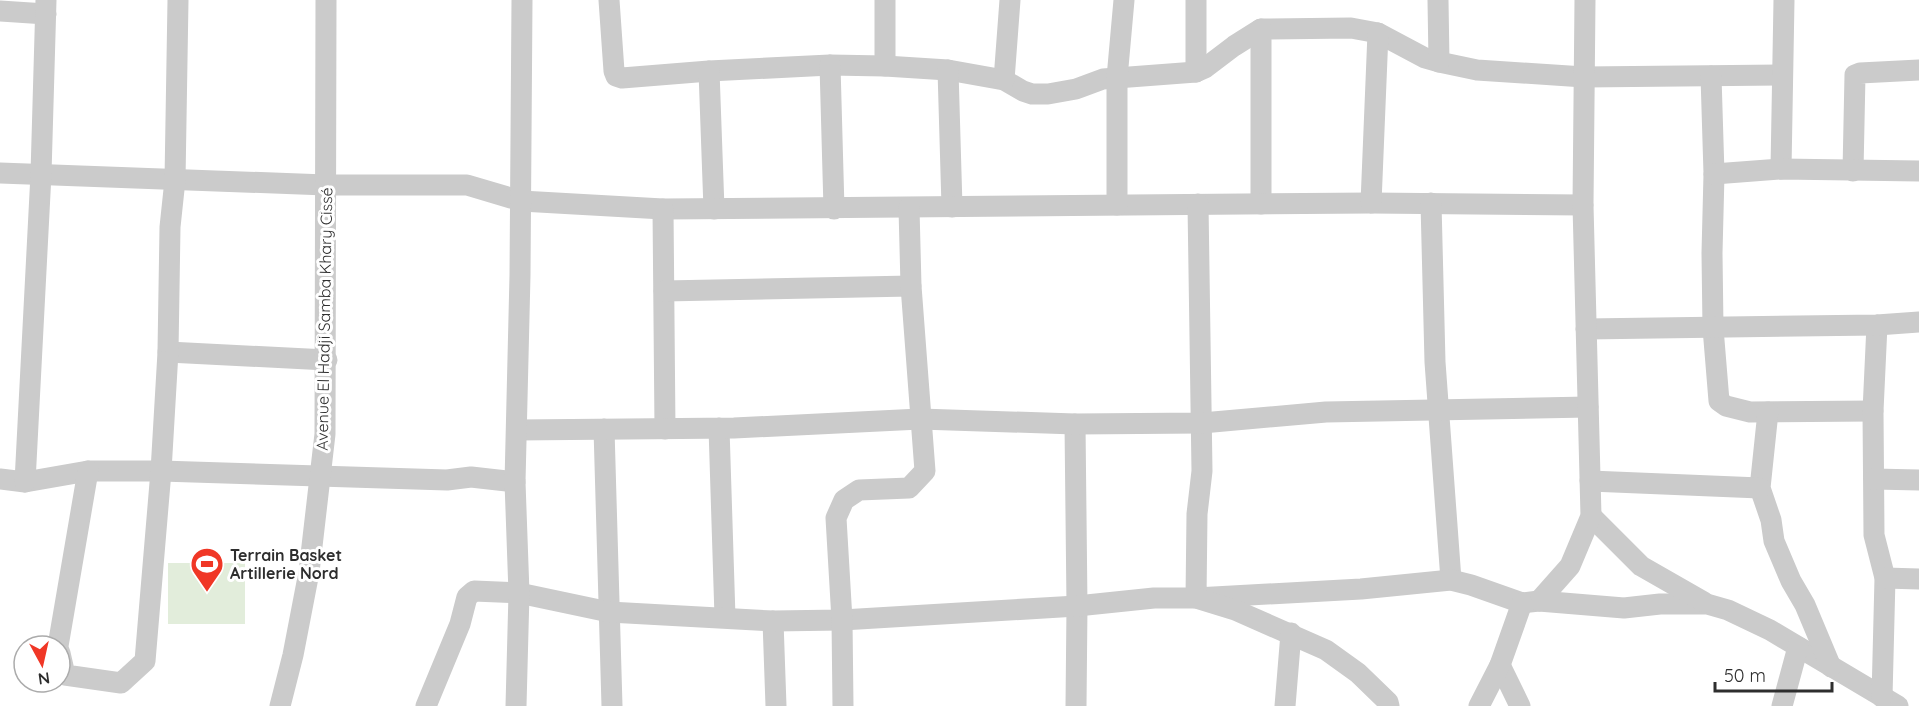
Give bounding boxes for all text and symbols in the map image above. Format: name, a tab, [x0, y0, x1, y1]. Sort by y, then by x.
street label: Avenue El Hadji Samba Khary Cissé	[312, 187, 336, 451]
place label: Terrain Basket Artillerie Nord	[230, 545, 342, 583]
sports icon: Terrain Basket Artillerie Nord	[189, 546, 225, 593]
north arrow	[12, 634, 72, 694]
scale bar	[1715, 655, 1832, 693]
text: 50 m	[1724, 664, 1766, 687]
text: N	[37, 668, 51, 690]

